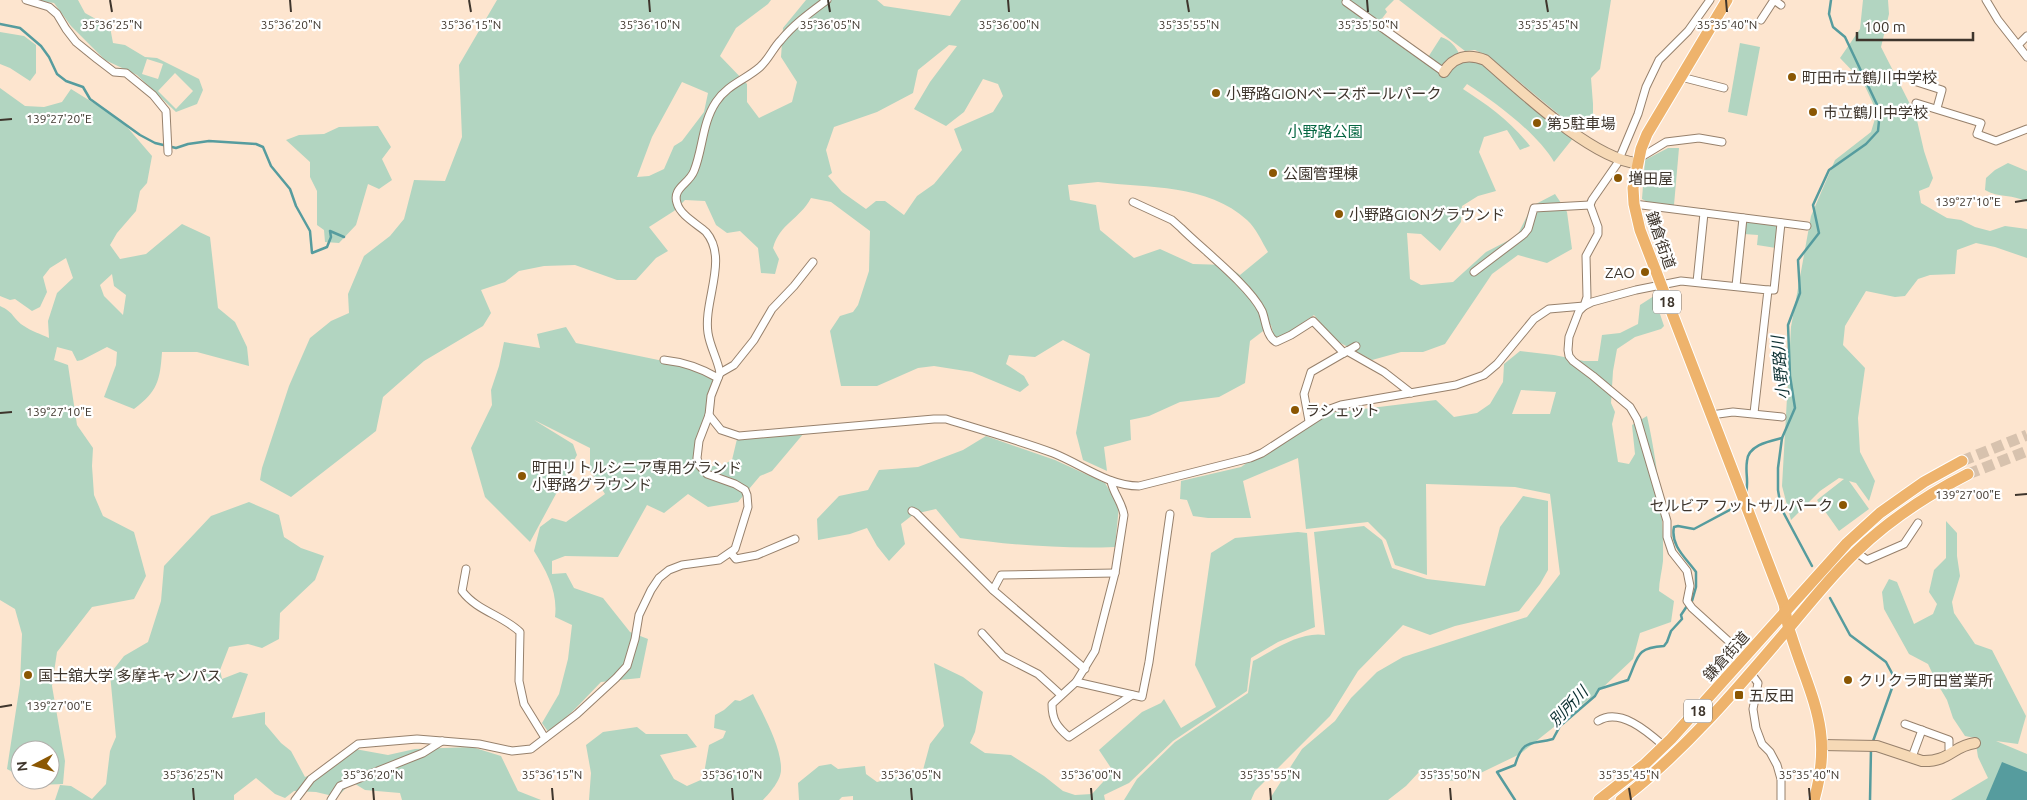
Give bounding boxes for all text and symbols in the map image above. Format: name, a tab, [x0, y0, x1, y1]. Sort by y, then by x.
scale bar	[1857, 10, 1973, 42]
text: 35°36'25"N	[82, 18, 142, 31]
text: 35°36'20"N	[261, 18, 321, 31]
text: 35°36'15"N	[441, 18, 501, 31]
text: 35°36'10"N	[620, 18, 680, 31]
text: 35°36'05"N	[800, 18, 860, 31]
text: 35°36'00"N	[979, 18, 1039, 31]
text: 35°35'55"N	[1159, 18, 1219, 31]
text: 35°35'50"N	[1338, 18, 1398, 31]
text: 35°35'45"N	[1518, 18, 1578, 31]
text: 35°35'40"N	[1697, 18, 1757, 31]
text: 100 m	[1864, 18, 1906, 35]
place label: 町田市立鶴川中学校	[1802, 69, 1937, 86]
marker: 町田市立鶴川中学校	[1786, 71, 1798, 83]
place label: 小野路GIONベースボールパーク	[1226, 85, 1441, 102]
marker: 小野路GIONベースボールパーク	[1210, 87, 1222, 99]
place label: 市立鶴川中学校	[1823, 104, 1928, 121]
marker: 市立鶴川中学校	[1807, 106, 1819, 118]
text: 139°27'20"E	[26, 112, 92, 125]
place label: 第5駐車場	[1547, 115, 1615, 132]
marker: 第5駐車場	[1531, 117, 1543, 129]
park label: 小野路公園	[1287, 123, 1363, 140]
place label: 公園管理棟	[1283, 165, 1358, 182]
marker: 公園管理棟	[1267, 167, 1279, 179]
place label: 増田屋	[1628, 170, 1673, 187]
marker: 増田屋	[1612, 172, 1624, 184]
text: 139°27'10"E	[1935, 195, 2001, 208]
place label: 小野路GIONグラウンド	[1349, 206, 1505, 223]
marker: 小野路GIONグラウンド	[1333, 208, 1345, 220]
street label: 鎌倉街道	[1643, 209, 1679, 271]
place label: ZAO	[1605, 264, 1635, 281]
marker: ZAO	[1639, 266, 1651, 278]
road number: 18	[1653, 290, 1681, 314]
water label: 小野路川	[1768, 333, 1792, 401]
place label: ラシェット	[1305, 402, 1380, 419]
marker: ラシェット	[1289, 404, 1301, 416]
text: 139°27'10"E	[26, 405, 92, 418]
place label: 町田リトルシニア専用グランド 小野路グラウンド	[532, 459, 742, 493]
marker: 町田リトルシニア専用グランド 小野路グラウンド	[516, 470, 528, 482]
text: 139°27'00"E	[1935, 488, 2001, 501]
place label: セルビア フットサルパーク	[1650, 497, 1833, 514]
marker: セルビア フットサルパーク	[1837, 499, 1849, 511]
street label: 鎌倉街道	[1700, 628, 1752, 684]
place label: 国士舘大学 多摩キャンパス	[38, 667, 221, 684]
marker: 国士舘大学 多摩キャンパス	[22, 669, 34, 681]
place label: クリクラ町田営業所	[1858, 672, 1993, 689]
marker: クリクラ町田営業所	[1842, 674, 1854, 686]
water label: 別所川	[1545, 681, 1593, 730]
place label: 五反田	[1749, 687, 1794, 704]
marker: 五反田	[1733, 689, 1745, 701]
text: 139°27'00"E	[26, 699, 92, 712]
road number: 18	[1684, 699, 1712, 722]
north arrow	[10, 740, 60, 790]
text: N	[14, 760, 31, 772]
text: 35°36'25"N	[163, 768, 223, 781]
text: 35°36'20"N	[343, 768, 403, 781]
text: 35°36'15"N	[522, 768, 582, 781]
text: 35°36'10"N	[702, 768, 762, 781]
text: 35°36'05"N	[881, 768, 941, 781]
text: 35°36'00"N	[1061, 768, 1121, 781]
text: 35°35'55"N	[1240, 768, 1300, 781]
text: 35°35'50"N	[1420, 768, 1480, 781]
text: 35°35'45"N	[1599, 768, 1659, 781]
text: 35°35'40"N	[1779, 768, 1839, 781]

